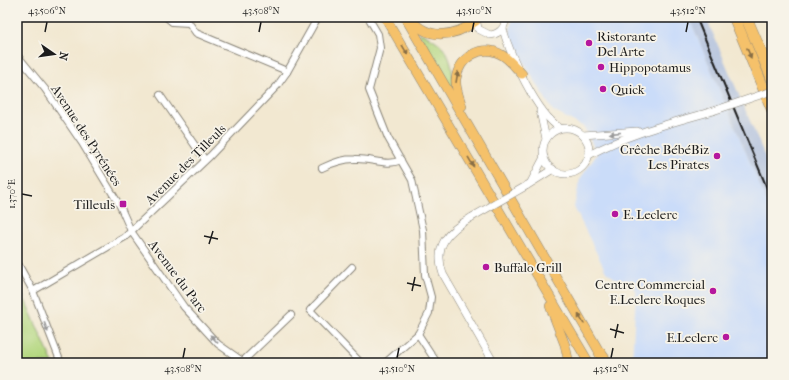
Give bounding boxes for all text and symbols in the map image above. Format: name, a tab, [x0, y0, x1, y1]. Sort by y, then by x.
text: 43.506°N	[28, 5, 66, 17]
text: 43.508°N	[242, 5, 280, 17]
text: 43.510°N	[456, 5, 492, 17]
text: 43.512°N	[670, 5, 706, 17]
place label: Ristorante Del Arte	[597, 29, 657, 59]
north arrow	[34, 34, 74, 74]
marker: Ristorante Del Arte	[584, 38, 594, 48]
one-way arrow	[402, 44, 409, 56]
one-way arrow	[745, 47, 752, 59]
text: N	[56, 51, 71, 62]
place label: Hippopotamus	[609, 60, 691, 75]
marker: Hippopotamus	[596, 62, 606, 72]
one-way arrow	[455, 71, 461, 84]
street label: Avenue des Pyrénées	[48, 81, 125, 189]
place label: Quick	[611, 82, 645, 97]
marker: Quick	[598, 84, 608, 94]
street label: Avenue des Tilleuls	[141, 121, 229, 208]
one-way arrow	[609, 130, 621, 137]
place label: Crêche BébéBiz Les Pirates	[620, 142, 709, 172]
marker: Crêche BébéBiz Les Pirates	[712, 151, 722, 161]
one-way arrow	[467, 156, 474, 168]
text: 1.370°E	[6, 179, 18, 209]
place label: Tilleuls	[73, 197, 115, 212]
marker: Tilleuls	[118, 199, 128, 209]
place label: E. Leclerc	[623, 207, 678, 222]
marker: E. Leclerc	[610, 209, 620, 219]
street label: Avenue du Parc	[145, 236, 210, 316]
place label: Buffalo Grill	[494, 260, 563, 275]
marker: Buffalo Grill	[481, 262, 491, 272]
place label: Centre Commercial E.Leclerc Roques	[595, 277, 705, 307]
marker: Centre Commercial E.Leclerc Roques	[708, 286, 718, 296]
one-way arrow	[577, 313, 584, 325]
one-way arrow	[44, 322, 50, 334]
place label: E.Leclerc	[666, 330, 718, 345]
marker: E.Leclerc	[721, 332, 731, 342]
one-way arrow	[210, 335, 219, 344]
text: 43.508°N	[164, 363, 202, 375]
text: 43.510°N	[379, 363, 415, 375]
text: 43.512°N	[593, 363, 629, 375]

